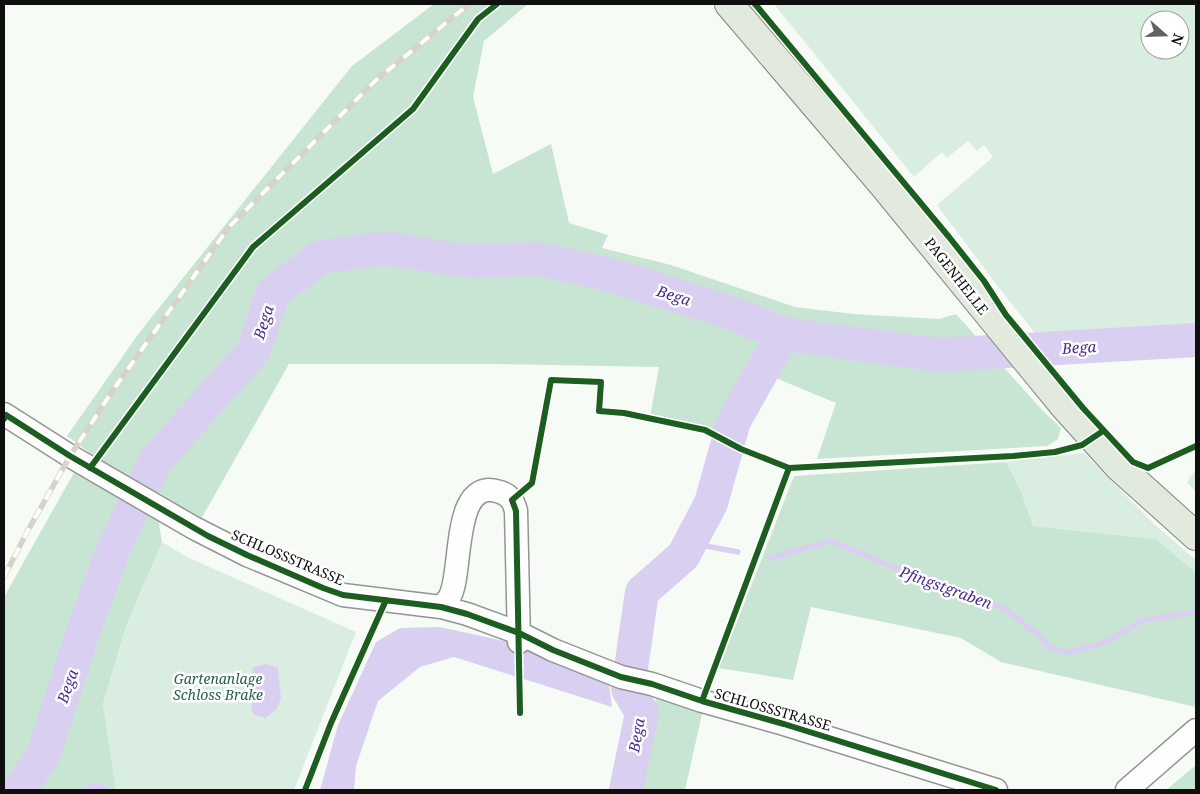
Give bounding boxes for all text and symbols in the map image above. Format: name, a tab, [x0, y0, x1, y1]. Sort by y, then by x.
north arrow	[1140, 10, 1190, 60]
text: N	[1167, 31, 1189, 48]
street label: PAGENHELLE	[921, 234, 993, 319]
water label: Bega	[654, 280, 694, 310]
water label: Bega	[248, 302, 278, 342]
water label: Bega	[1060, 336, 1097, 358]
street label: SCHLOSSSTRASSE	[229, 525, 347, 589]
water label: Pfingstgraben	[896, 561, 995, 613]
water label: Bega	[52, 666, 82, 706]
park label: Gartenanlage Schloss Brake	[173, 669, 263, 704]
street label: SCHLOSSSTRASSE	[712, 683, 834, 735]
water label: Bega	[623, 716, 649, 755]

